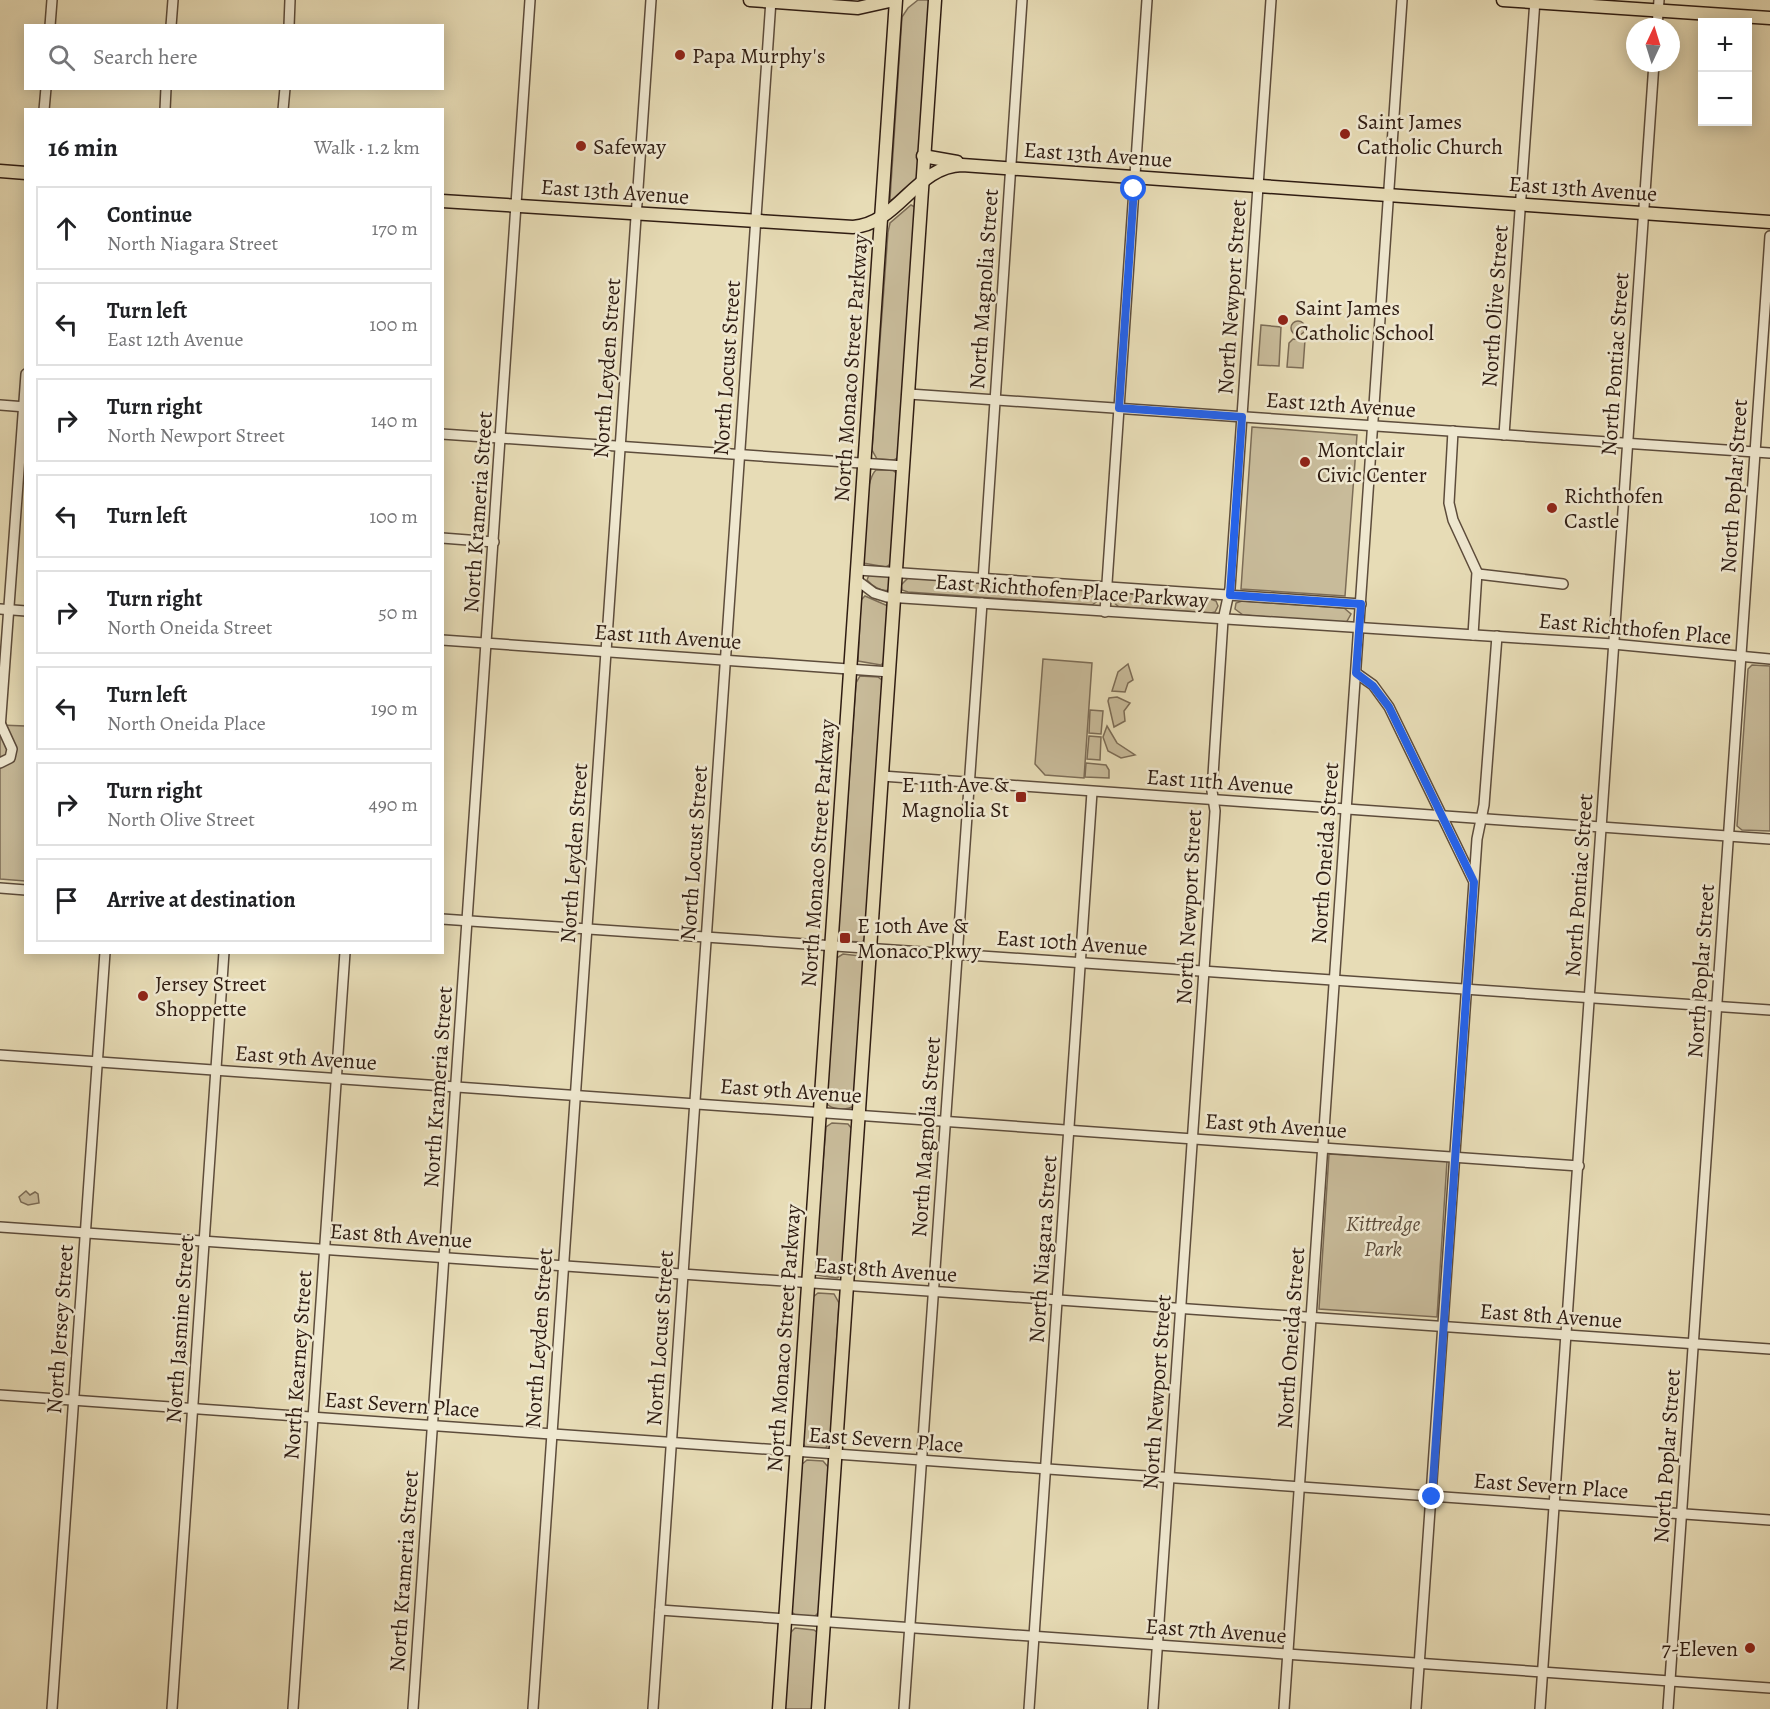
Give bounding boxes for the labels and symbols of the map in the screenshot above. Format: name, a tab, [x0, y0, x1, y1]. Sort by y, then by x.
north arrow	[1626, 18, 1680, 72]
place label: Papa Murphy's	[692, 41, 825, 71]
marker: Papa Murphy's	[673, 48, 687, 62]
place label: Saint James Catholic Church	[1357, 107, 1503, 162]
marker: Saint James Catholic Church	[1338, 127, 1352, 141]
place label: Safeway	[593, 132, 666, 162]
street label: East 13th Avenue	[1023, 135, 1173, 175]
marker: Safeway	[574, 139, 588, 153]
street label: East 13th Avenue	[1508, 169, 1658, 209]
street label: East 13th Avenue	[540, 172, 690, 212]
route start	[1120, 175, 1146, 201]
street label: North Magnolia Street	[962, 188, 1006, 390]
street label: North Newport Street	[1210, 198, 1254, 396]
street label: North Olive Street	[1474, 224, 1516, 388]
street label: North Monaco Street Parkway	[827, 233, 875, 503]
street label: North Pontiac Street	[1594, 271, 1636, 457]
street label: North Leyden Street	[586, 277, 628, 459]
street label: North Locust Street	[706, 279, 748, 457]
place label: Saint James Catholic School	[1295, 293, 1434, 348]
marker: Saint James Catholic School	[1276, 313, 1290, 327]
street label: East 12th Avenue	[1265, 385, 1417, 425]
street label: North Poplar Street	[1713, 398, 1755, 574]
street label: North Krameria Street	[456, 410, 500, 614]
place label: Montclair Civic Center	[1317, 435, 1427, 490]
marker: Montclair Civic Center	[1298, 455, 1312, 469]
place label: Richthofen Castle	[1564, 481, 1663, 536]
marker: Richthofen Castle	[1545, 501, 1559, 515]
street label: East Richthofen Place Parkway	[934, 566, 1210, 616]
street label: East Richthofen Place	[1537, 606, 1733, 652]
street label: East 11th Avenue	[593, 617, 742, 657]
street label: North Monaco Street Parkway	[794, 718, 842, 988]
street label: North Oneida Street	[1304, 761, 1346, 945]
street label: North Leyden Street	[553, 762, 595, 944]
street label: East 11th Avenue	[1145, 762, 1294, 802]
street label: North Locust Street	[673, 764, 715, 942]
place label: E 11th Ave & Magnolia St	[901, 770, 1010, 825]
marker: E 11th Ave & Magnolia St	[1014, 790, 1028, 804]
street label: North Pontiac Street	[1558, 792, 1600, 978]
street label: North Newport Street	[1169, 809, 1209, 1006]
street label: North Poplar Street	[1680, 883, 1722, 1059]
place label: E 10th Ave & Monaco Pkwy	[857, 911, 981, 966]
street label: East 10th Avenue	[995, 923, 1148, 963]
marker: E 10th Ave & Monaco Pkwy	[838, 931, 852, 945]
place label: Jersey Street Shoppette	[155, 969, 267, 1024]
street label: North Krameria Street	[416, 985, 460, 1189]
marker: Jersey Street Shoppette	[136, 989, 150, 1003]
street label: North Magnolia Street	[904, 1036, 948, 1238]
street label: East 9th Avenue	[234, 1038, 378, 1078]
street label: East 9th Avenue	[719, 1071, 863, 1111]
street label: East 9th Avenue	[1204, 1106, 1348, 1146]
street label: North Niagara Street	[1021, 1154, 1065, 1344]
street label: North Monaco Street Parkway	[760, 1203, 808, 1473]
park label: Kittredge Park	[1346, 1209, 1420, 1264]
street label: East 8th Avenue	[329, 1216, 473, 1256]
street label: North Jasmine Street	[158, 1234, 202, 1424]
street label: North Jersey Street	[39, 1243, 81, 1415]
street label: North Oneida Street	[1270, 1246, 1312, 1430]
street label: North Leyden Street	[518, 1247, 560, 1429]
street label: North Locust Street	[639, 1249, 681, 1427]
street label: East 8th Avenue	[814, 1250, 958, 1290]
street label: North Kearney Street	[276, 1269, 320, 1461]
street label: North Newport Street	[1135, 1293, 1179, 1491]
street label: East 8th Avenue	[1479, 1296, 1623, 1336]
street label: North Poplar Street	[1646, 1368, 1688, 1544]
street label: East Severn Place	[324, 1385, 480, 1425]
street label: East Severn Place	[808, 1420, 964, 1460]
street label: East Severn Place	[1473, 1466, 1629, 1506]
street label: North Krameria Street	[382, 1469, 426, 1673]
route end	[1418, 1483, 1444, 1509]
street label: East 7th Avenue	[1144, 1611, 1288, 1651]
place label: 7-Eleven	[1661, 1634, 1738, 1664]
marker: 7-Eleven	[1743, 1641, 1757, 1655]

